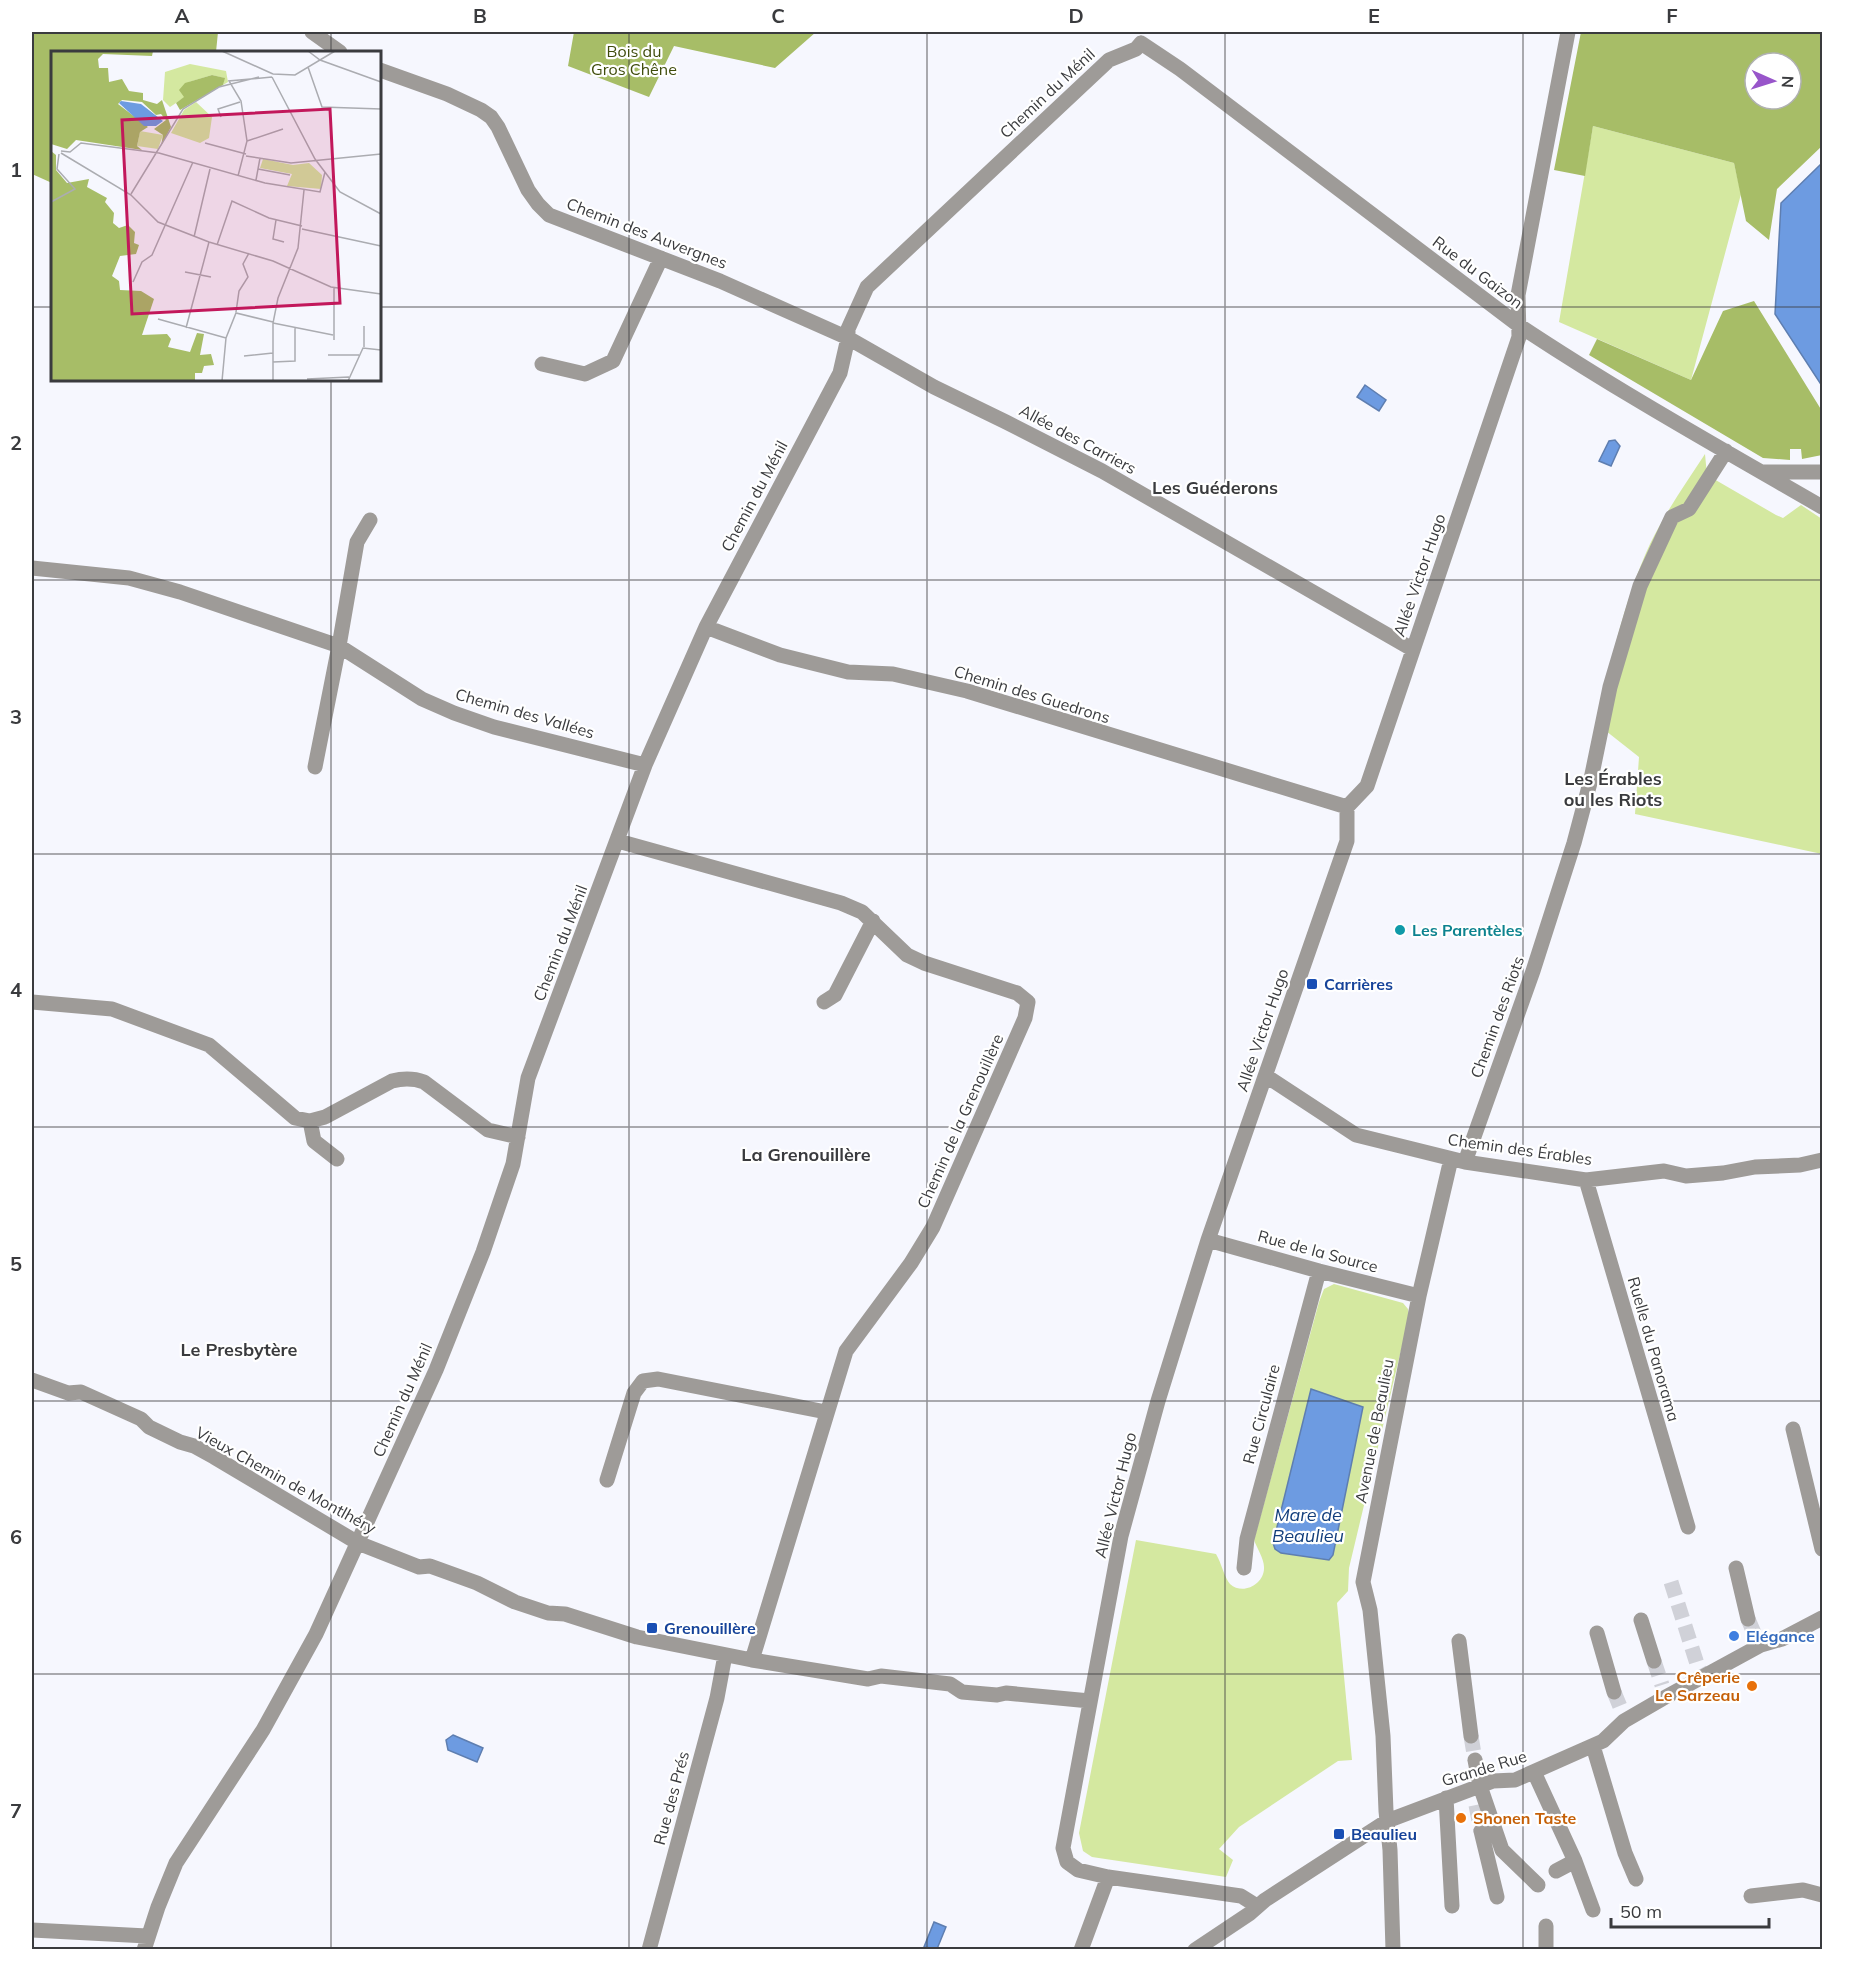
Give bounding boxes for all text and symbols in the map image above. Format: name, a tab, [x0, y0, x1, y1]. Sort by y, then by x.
text: A	[175, 3, 190, 28]
text: B	[473, 3, 487, 28]
text: C	[771, 3, 785, 28]
text: D	[1068, 3, 1084, 28]
text: E	[1368, 3, 1380, 28]
text: F	[1666, 3, 1678, 28]
park label: Bois du Gros Chêne	[591, 41, 677, 79]
street label: Chemin du Ménil	[995, 44, 1099, 142]
inset map	[51, 51, 381, 381]
north arrow	[1743, 51, 1803, 111]
text: N	[1778, 75, 1798, 88]
text: 1	[10, 157, 22, 182]
street label: Chemin des Auvergnes	[564, 193, 730, 273]
street label: Rue du Gaizon	[1429, 232, 1527, 312]
street label: Allée des Carriers	[1016, 400, 1140, 478]
text: 2	[10, 430, 22, 455]
street label: Chemin du Ménil	[716, 437, 792, 555]
district label: Les Guéderons	[1152, 476, 1278, 499]
street label: Allée Victor Hugo	[1389, 511, 1449, 639]
street label: Chemin des Guedrons	[952, 661, 1113, 727]
street label: Chemin des Vallées	[453, 684, 597, 742]
text: 3	[10, 704, 22, 729]
district label: Les Érables ou les Riots	[1564, 767, 1662, 811]
street label: Chemin du Ménil	[529, 882, 591, 1004]
place label: Les Parentèles	[1412, 920, 1523, 940]
marker: Les Parentèles	[1393, 923, 1407, 937]
street label: Chemin des Riots	[1466, 953, 1528, 1081]
street label: Allée Victor Hugo	[1232, 966, 1292, 1094]
place label: Carrières	[1324, 974, 1393, 994]
text: 4	[10, 977, 22, 1002]
marker: Carrières	[1305, 977, 1319, 991]
street label: Chemin de la Grenouillère	[912, 1031, 1008, 1211]
street label: Chemin des Érables	[1446, 1129, 1594, 1169]
district label: La Grenouillère	[741, 1143, 871, 1166]
street label: Rue de la Source	[1256, 1225, 1380, 1277]
text: 5	[10, 1251, 22, 1276]
street label: Ruelle du Panorama	[1624, 1274, 1684, 1424]
district label: Le Presbytère	[181, 1338, 298, 1361]
street label: Chemin du Ménil	[368, 1340, 436, 1460]
street label: Avenue de Beaulieu	[1350, 1357, 1398, 1505]
street label: Rue Circulaire	[1238, 1362, 1284, 1466]
street label: Vieux Chemin de Montlhéry	[192, 1422, 380, 1538]
street label: Allée Victor Hugo	[1090, 1430, 1140, 1560]
water label: Mare de Beaulieu	[1272, 1503, 1344, 1547]
text: 6	[10, 1524, 22, 1549]
place label: Grenouillère	[664, 1618, 756, 1638]
marker: Grenouillère	[645, 1621, 659, 1635]
place label: Elégance	[1746, 1626, 1815, 1646]
marker: Elégance	[1727, 1629, 1741, 1643]
place label: Crêperie Le Sarzeau	[1655, 1667, 1740, 1705]
marker: Crêperie Le Sarzeau	[1745, 1679, 1759, 1693]
street label: Grande Rue	[1439, 1746, 1529, 1790]
street label: Rue des Prés	[649, 1749, 693, 1847]
text: 7	[10, 1798, 22, 1823]
place label: Shonen Taste	[1473, 1808, 1576, 1828]
marker: Shonen Taste	[1454, 1811, 1468, 1825]
place label: Beaulieu	[1351, 1824, 1417, 1844]
marker: Beaulieu	[1332, 1827, 1346, 1841]
scale bar	[1611, 1891, 1768, 1929]
text: 50 m	[1620, 1900, 1662, 1923]

